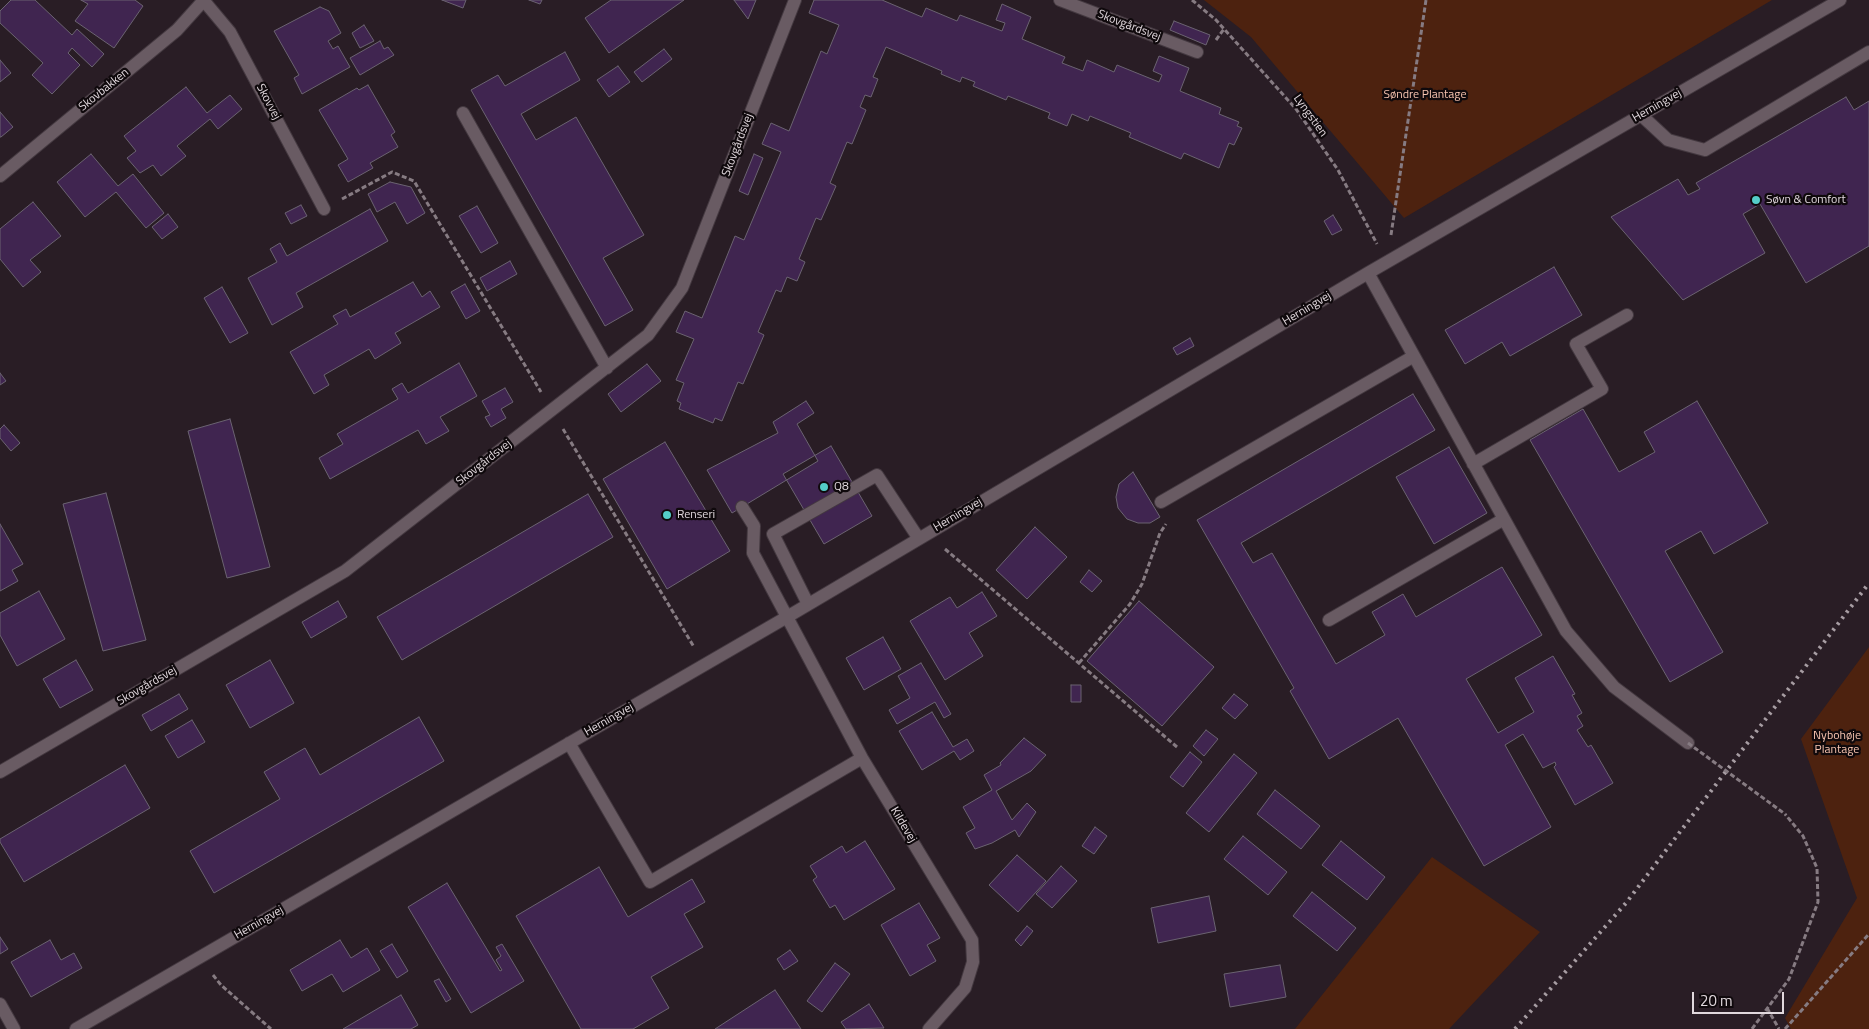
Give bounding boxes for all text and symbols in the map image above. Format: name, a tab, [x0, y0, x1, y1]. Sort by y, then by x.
street label: Skovgårdsvej	[1095, 7, 1163, 45]
street label: Skovbakken	[76, 65, 132, 115]
street label: Skovvej	[253, 82, 283, 122]
street label: Herningvej	[1630, 86, 1684, 126]
park label: Søndre Plantage	[1383, 88, 1467, 102]
street label: Lyngstien	[1290, 92, 1330, 140]
street label: Skovgårdsvej	[719, 111, 757, 179]
place label: Søvn & Comfort	[1766, 193, 1846, 207]
marker: Søvn & Comfort	[1750, 194, 1762, 206]
street label: Herningvej	[1280, 289, 1334, 329]
street label: Skovgårdsvej	[453, 437, 515, 489]
place label: Q8	[834, 480, 849, 494]
marker: Q8	[818, 481, 830, 493]
street label: Herningvej	[931, 495, 985, 535]
place label: Renseri	[677, 508, 715, 522]
marker: Renseri	[661, 509, 673, 521]
street label: Skovgårdsvej	[115, 663, 179, 709]
street label: Herningvej	[582, 700, 636, 740]
park label: Nybohøje Plantage	[1813, 729, 1861, 757]
street label: Kildevej	[887, 805, 919, 845]
street label: Herningvej	[232, 903, 286, 943]
scale bar	[1694, 982, 1786, 1014]
text: 20 m	[1700, 989, 1733, 1012]

